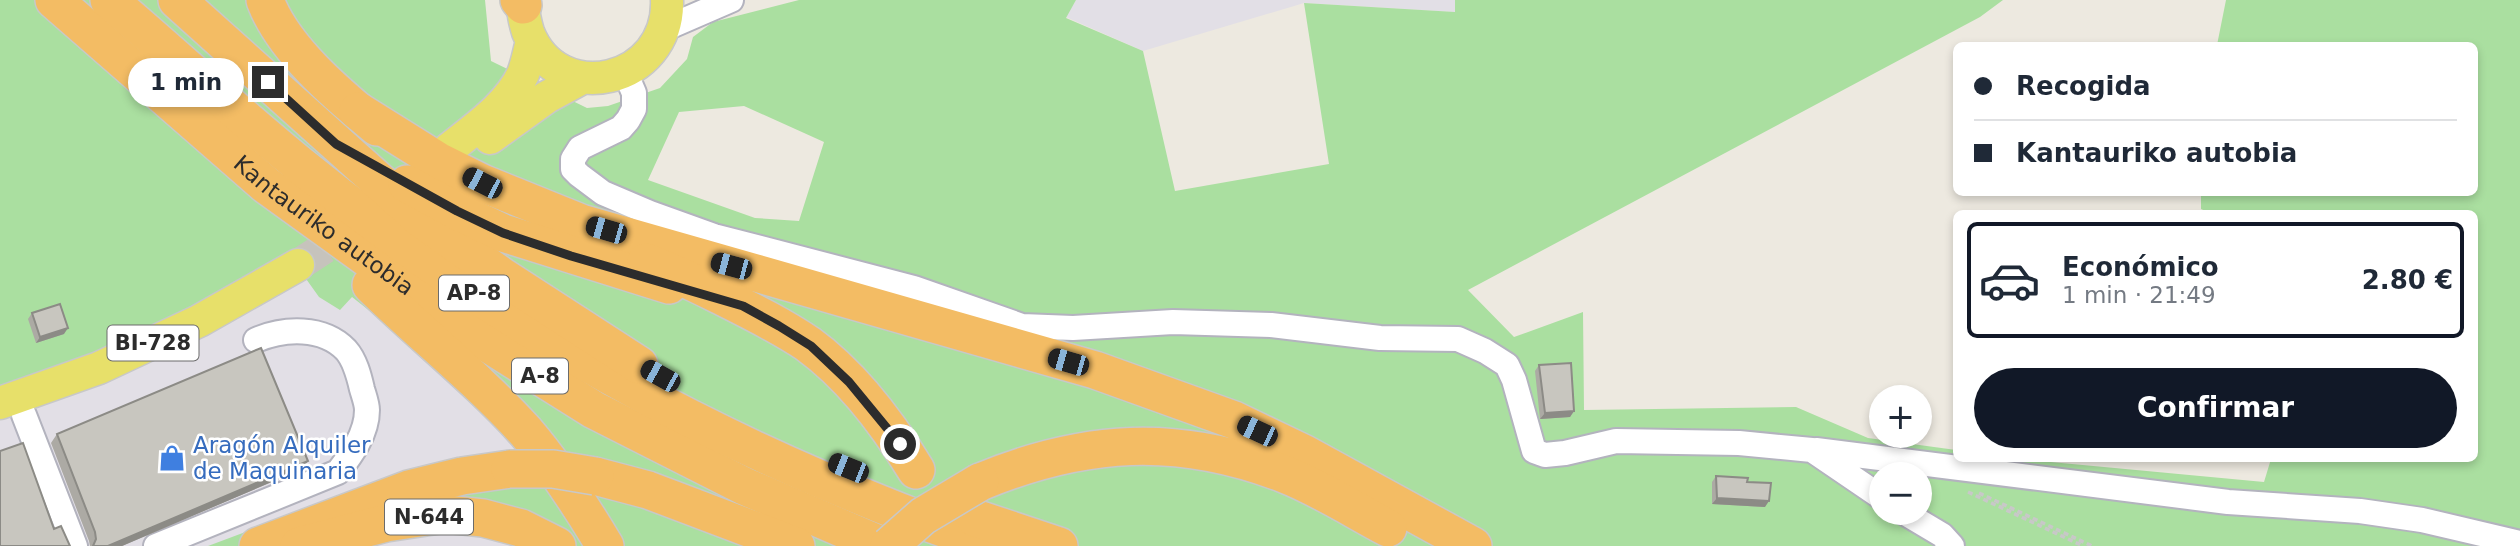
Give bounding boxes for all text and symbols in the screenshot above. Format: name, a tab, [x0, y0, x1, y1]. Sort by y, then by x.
callout: 1 min	[128, 57, 244, 106]
route end	[252, 66, 284, 98]
text: 1 min	[150, 69, 222, 95]
text: Recogida	[2016, 71, 2151, 101]
text: Kantauriko autobia	[2016, 138, 2297, 168]
street label: Kantauriko autobia	[229, 150, 419, 301]
car	[459, 164, 506, 202]
car	[583, 214, 630, 246]
icon: car	[1978, 249, 2041, 312]
car	[708, 250, 755, 282]
text: Económico	[2062, 252, 2219, 282]
text: 2.80 €	[2362, 265, 2453, 295]
road number: AP-8	[439, 276, 509, 310]
text: 1 min · 21:49	[2062, 282, 2216, 308]
road number: BI-728	[108, 326, 198, 360]
car	[1045, 346, 1092, 378]
car	[637, 357, 684, 395]
road number: A-8	[512, 358, 568, 394]
button: Confirmar	[1974, 368, 2457, 448]
map controls	[1869, 385, 1932, 525]
button: +	[1869, 385, 1932, 448]
car	[1234, 413, 1281, 449]
route start	[884, 428, 916, 460]
place label: Aragón Alquiler de Maquinaria	[193, 432, 371, 484]
shop icon: Aragón Alquiler de Maquinaria	[157, 443, 187, 473]
car	[825, 450, 872, 486]
button: −	[1869, 462, 1932, 525]
road number: N-644	[385, 500, 473, 534]

